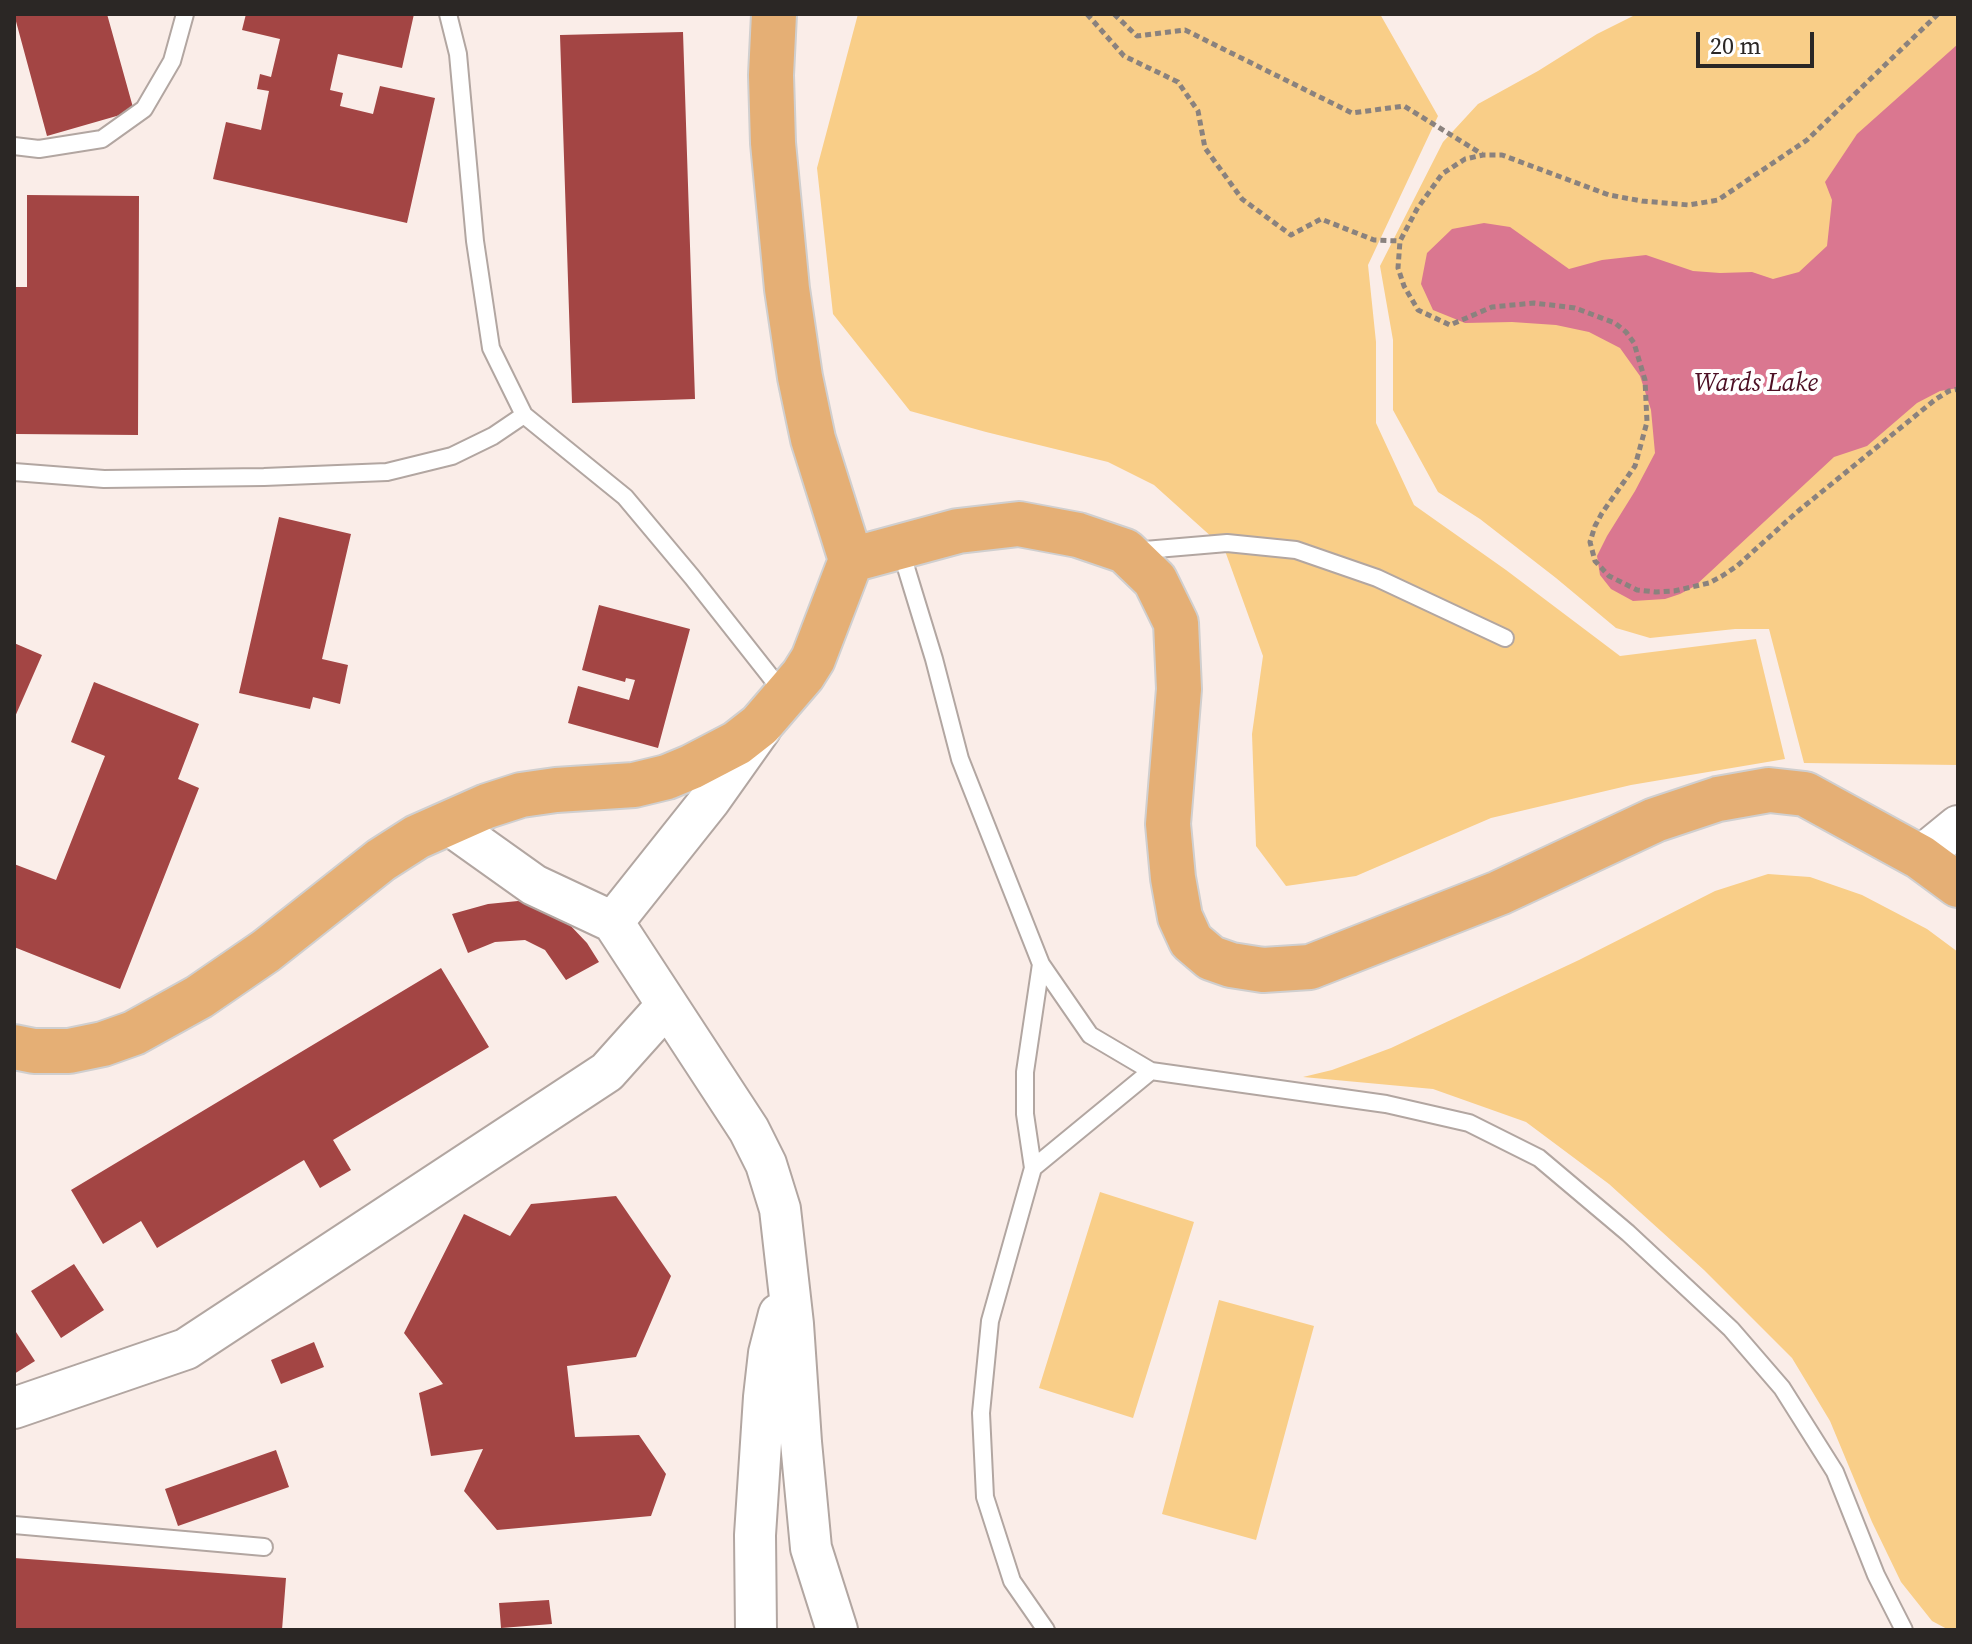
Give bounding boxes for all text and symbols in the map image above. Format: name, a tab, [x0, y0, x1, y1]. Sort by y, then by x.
scale bar	[1700, 16, 1818, 66]
text: 20 m	[1710, 29, 1761, 62]
water label: Wards Lake	[1694, 368, 1818, 400]

